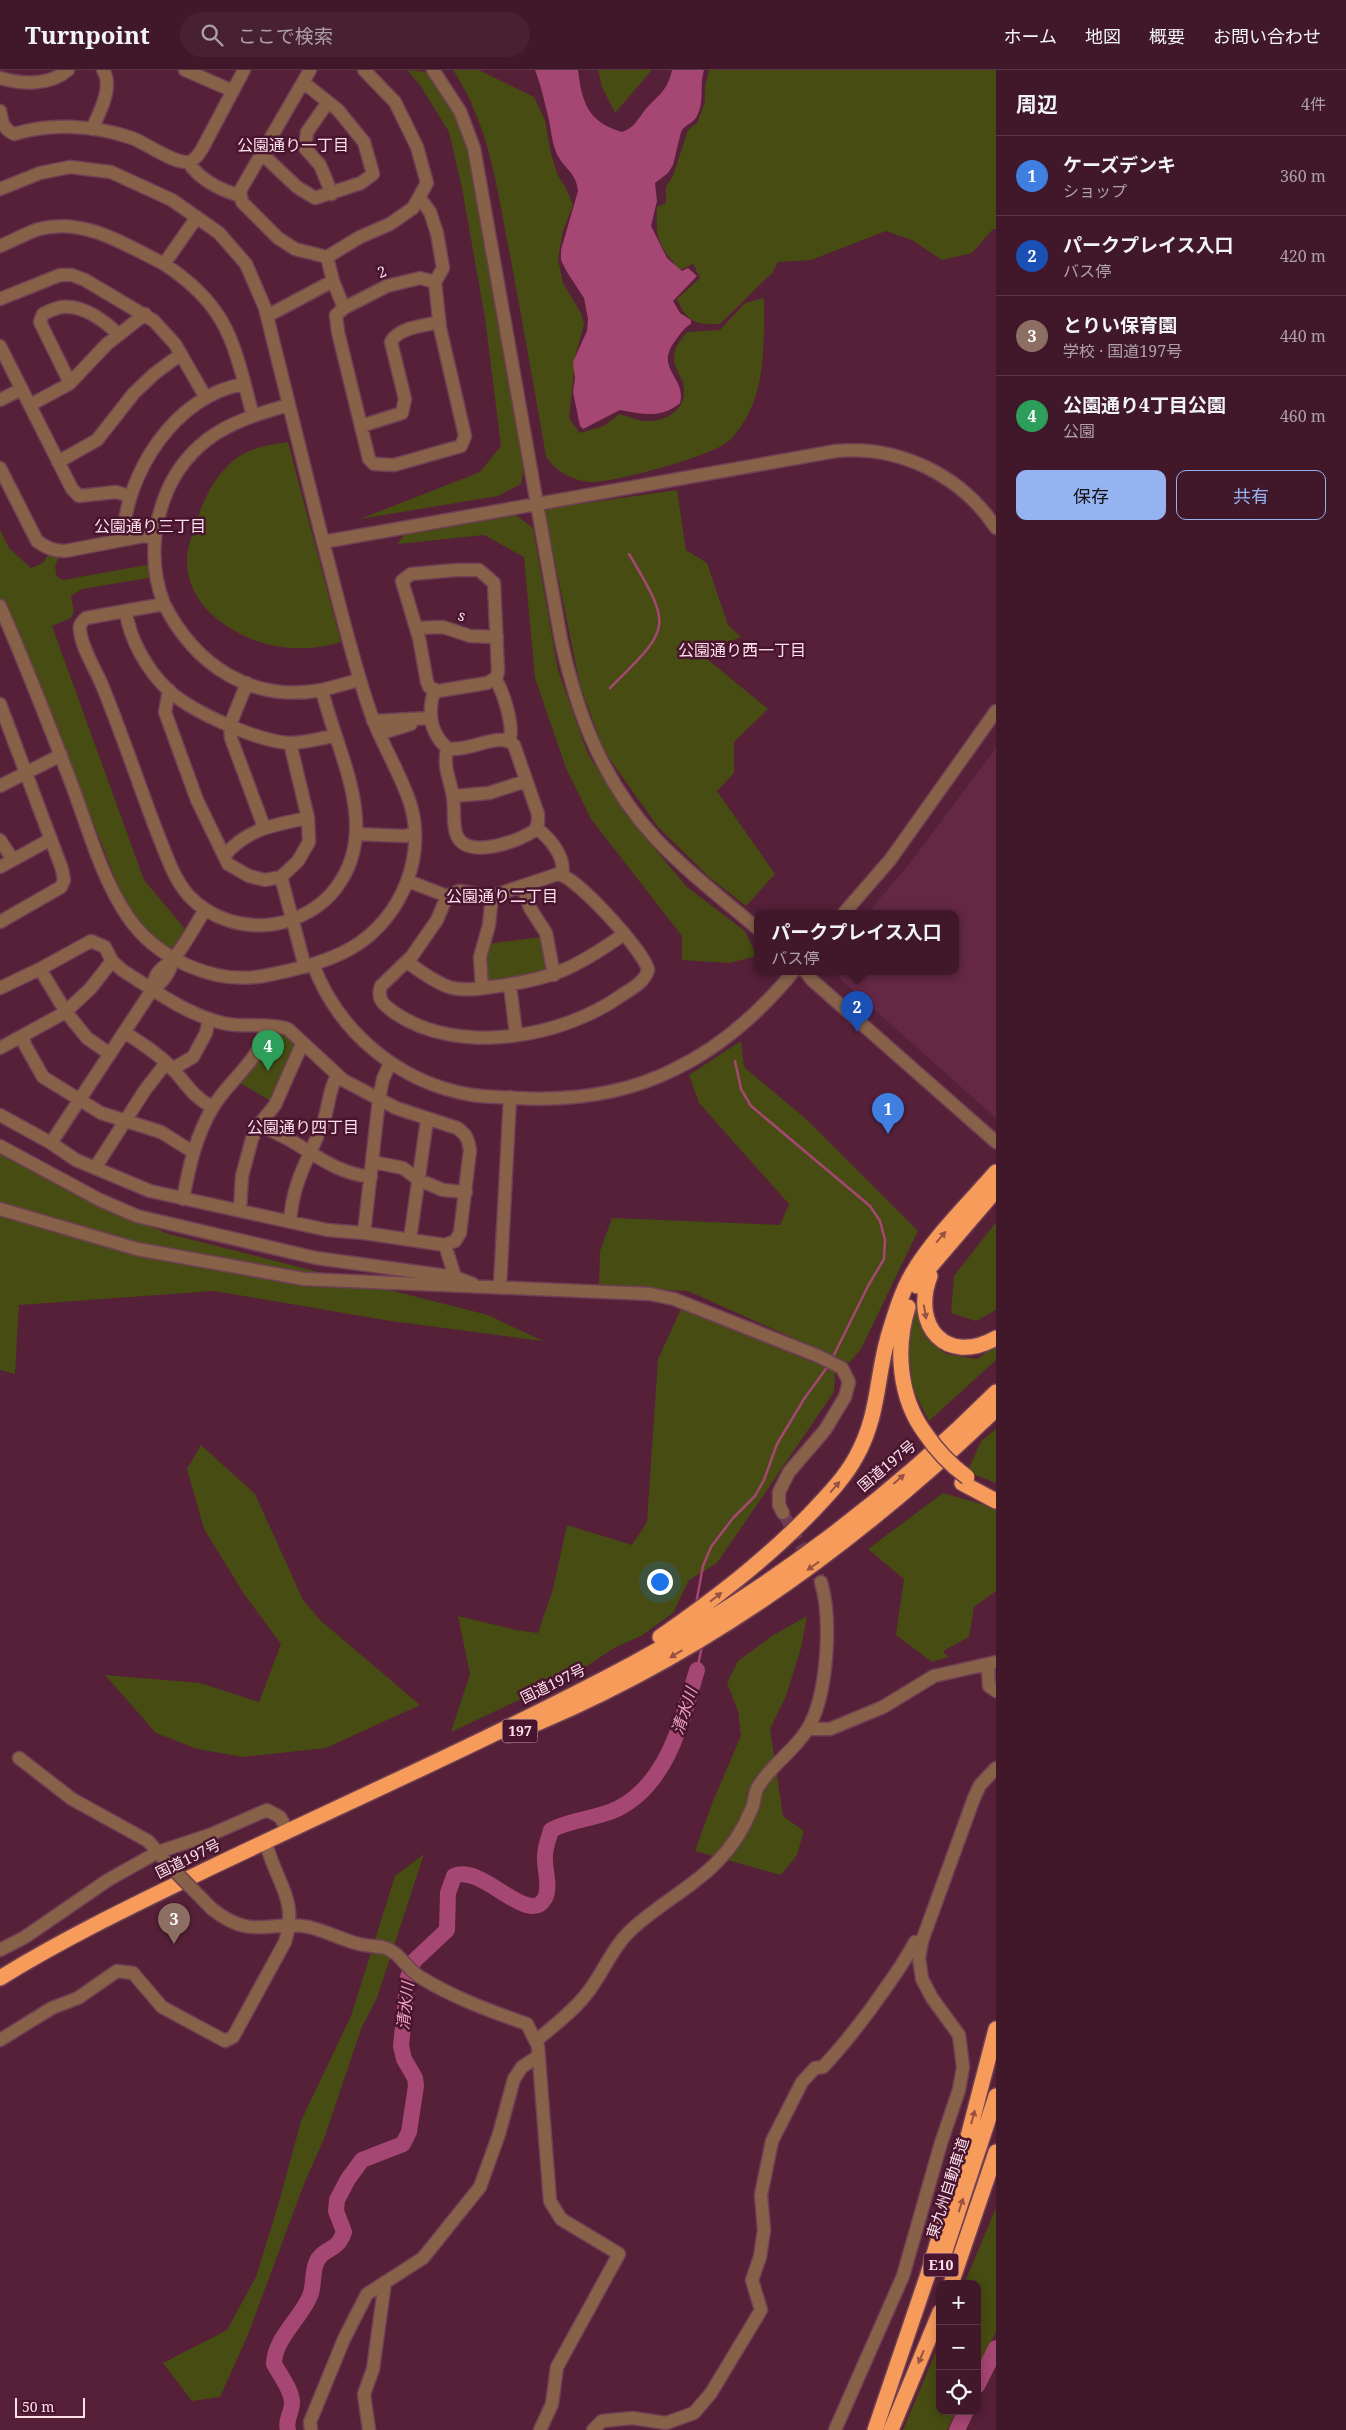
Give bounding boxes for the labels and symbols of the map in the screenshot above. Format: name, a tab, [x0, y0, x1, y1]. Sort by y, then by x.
district label: 公園通り一丁目	[237, 134, 349, 156]
street label: 2	[374, 260, 389, 282]
district label: 公園通り三丁目	[94, 515, 206, 537]
street label: s	[456, 605, 469, 626]
district label: 公園通り西一丁目	[678, 639, 806, 661]
district label: 公園通り二丁目	[446, 885, 558, 907]
pin: 2	[841, 991, 873, 1032]
pin: 4	[252, 1030, 284, 1071]
pin: 1	[872, 1093, 904, 1134]
district label: 公園通り四丁目	[247, 1116, 359, 1138]
one-way arrow	[935, 1230, 946, 1243]
one-way arrow	[921, 1304, 929, 1320]
street label: 国道197号	[853, 1435, 920, 1495]
one-way arrow	[893, 1473, 905, 1485]
one-way arrow	[829, 1481, 840, 1493]
one-way arrow	[806, 1561, 820, 1571]
your location	[647, 1569, 673, 1595]
one-way arrow	[709, 1592, 722, 1603]
one-way arrow	[670, 1650, 683, 1659]
street label: 国道197号	[517, 1659, 588, 1707]
water label: 清水川	[666, 1683, 702, 1737]
road number: 197	[502, 1720, 538, 1742]
street label: 国道197号	[152, 1834, 223, 1882]
pin: 3	[158, 1903, 190, 1944]
water label: 清水川	[392, 1979, 419, 2031]
one-way arrow	[969, 2109, 977, 2124]
street label: 東九州自動車道	[921, 2135, 973, 2241]
one-way arrow	[958, 2197, 965, 2212]
road number: E10	[924, 2254, 958, 2276]
one-way arrow	[917, 2350, 925, 2364]
scale bar	[15, 2395, 85, 2418]

